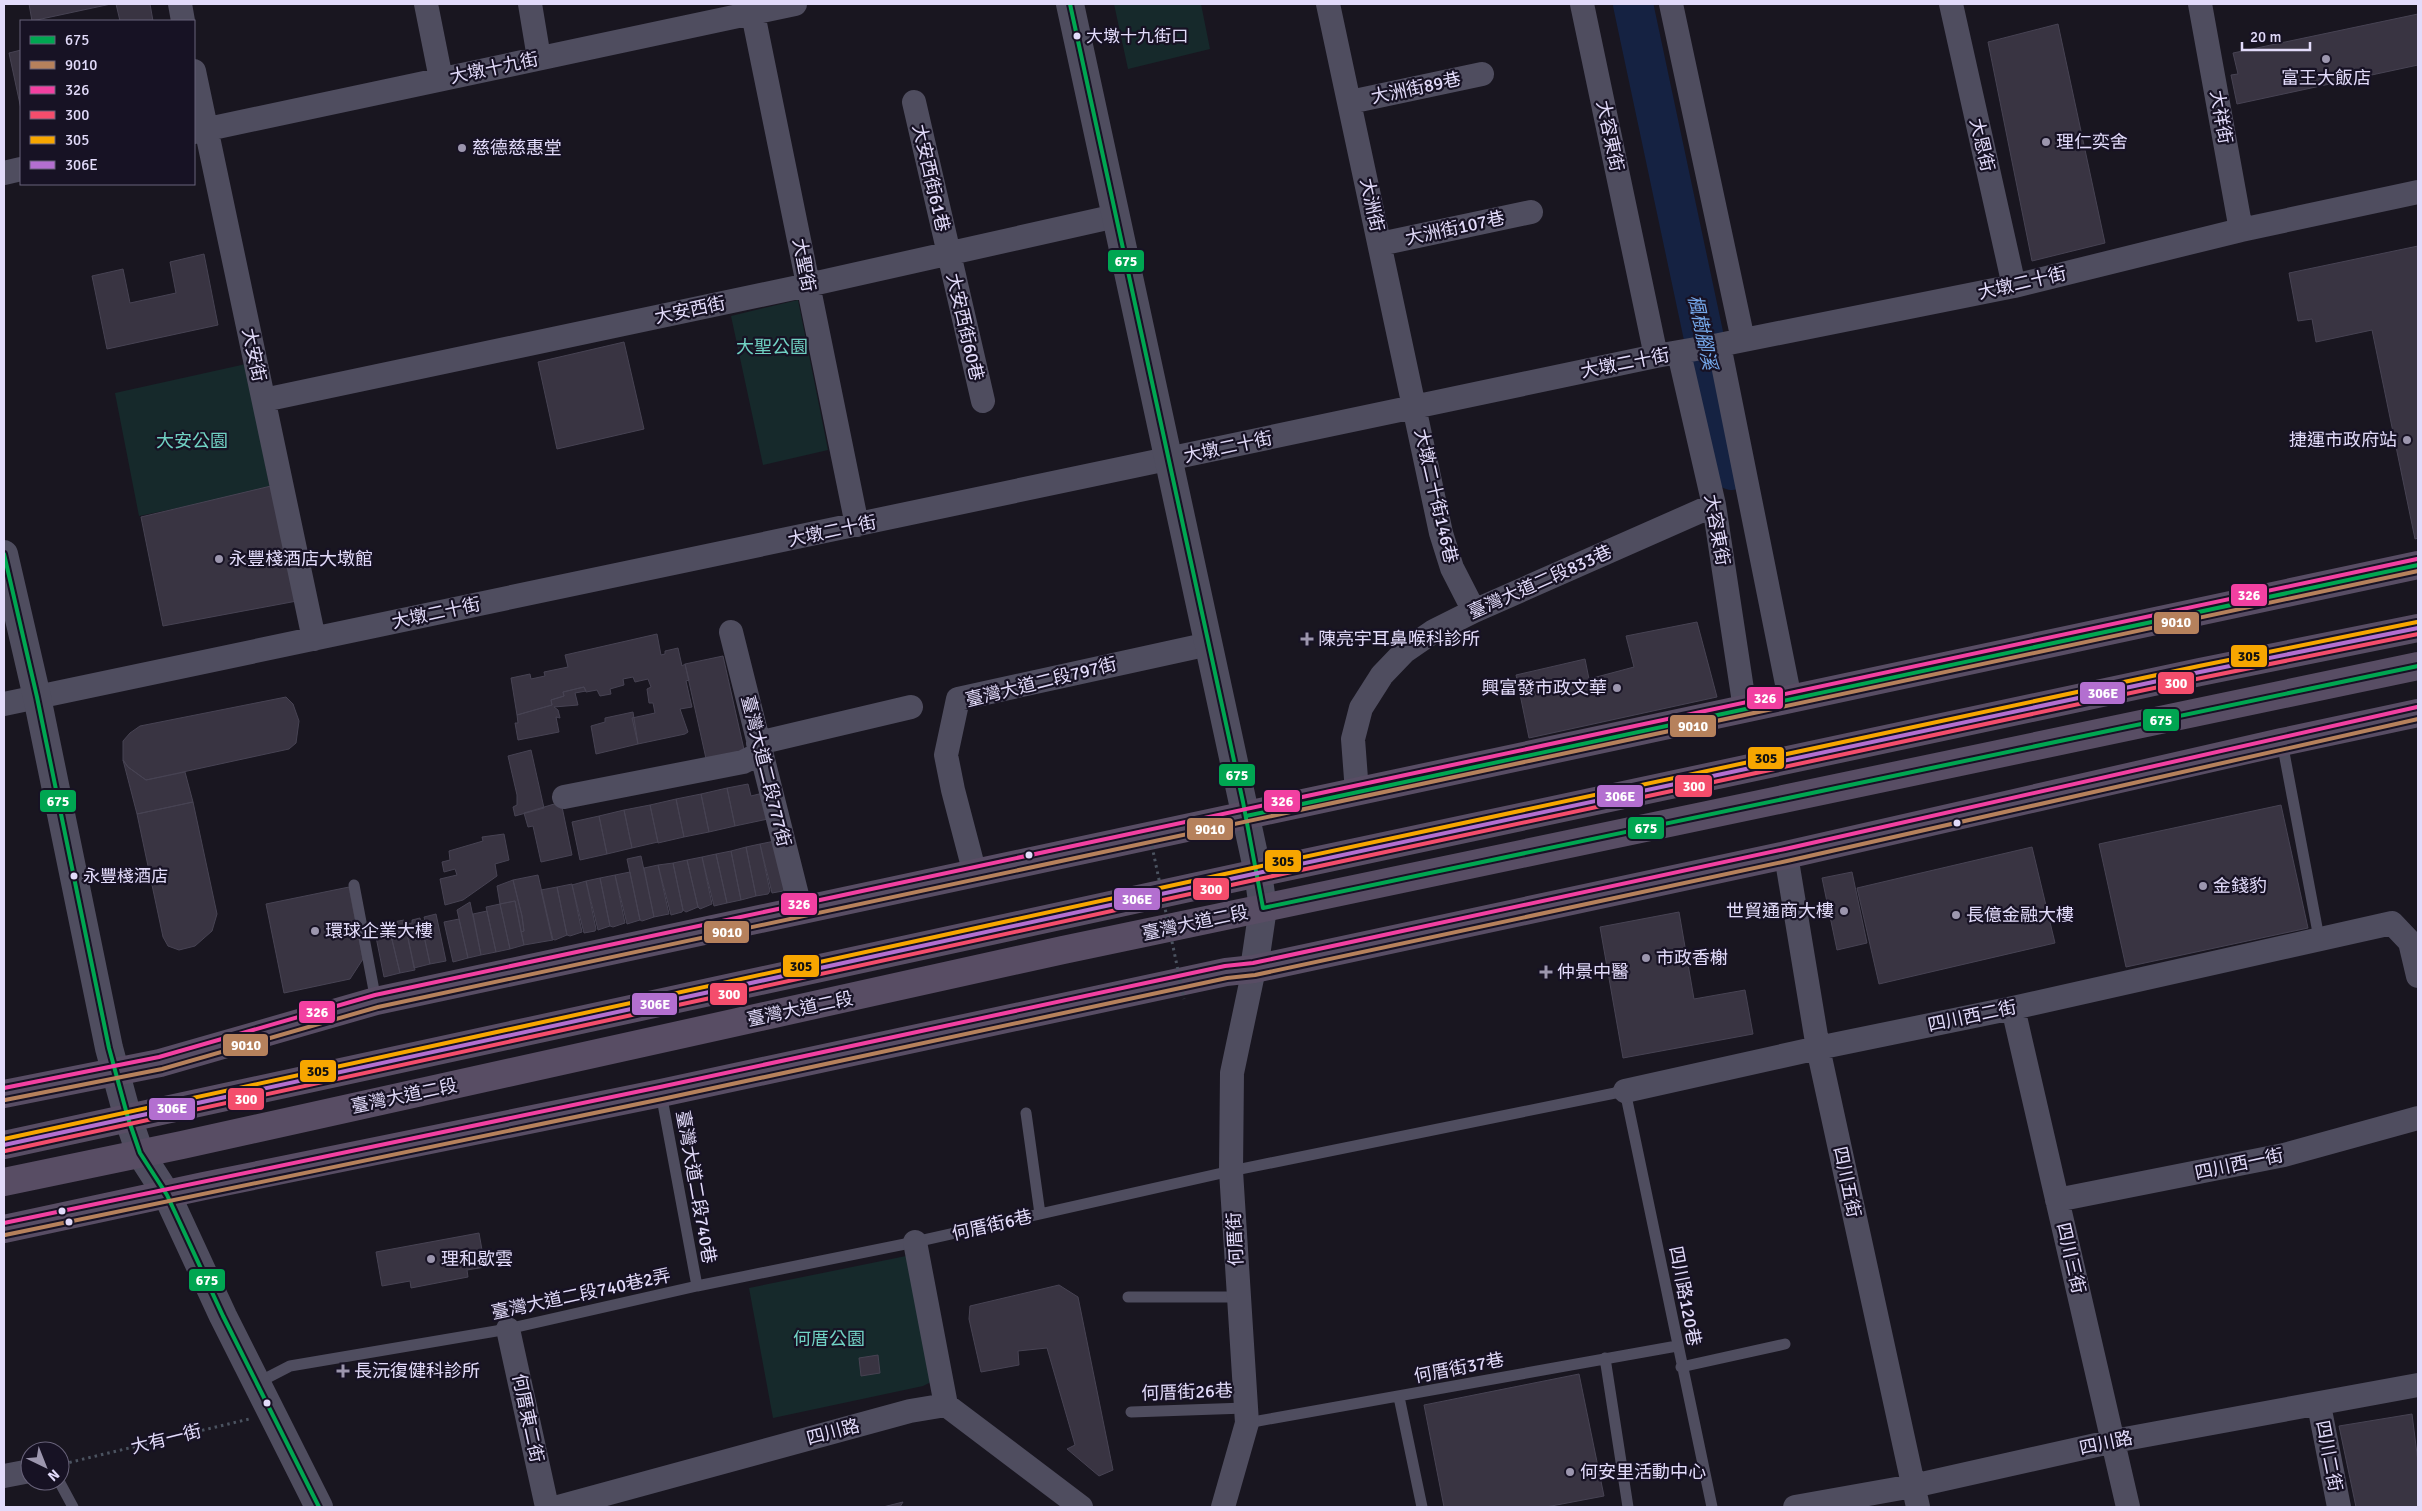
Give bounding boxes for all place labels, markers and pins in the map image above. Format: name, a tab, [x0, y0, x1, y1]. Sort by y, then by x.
place label: 大墩十九街口	[1086, 26, 1188, 47]
marker: 大墩十九街口	[1072, 31, 1082, 41]
marker: 富王大飯店	[2320, 53, 2332, 65]
place label: 富王大飯店	[2281, 67, 2371, 89]
place label: 理仁奕舍	[2056, 131, 2128, 153]
marker: 理仁奕舍	[2040, 136, 2052, 148]
place label: 慈德慈惠堂	[472, 137, 562, 159]
marker: 慈德慈惠堂	[456, 142, 468, 154]
place label: 捷運市政府站	[2289, 429, 2397, 451]
marker: 捷運市政府站	[2401, 434, 2413, 446]
place label: 永豐棧酒店大墩館	[229, 548, 373, 570]
marker: 永豐棧酒店大墩館	[213, 553, 225, 565]
place label: 陳亮宇耳鼻喉科診所	[1318, 628, 1480, 650]
marker: 陳亮宇耳鼻喉科診所	[1300, 632, 1314, 646]
place label: 興富發市政文華	[1481, 677, 1607, 699]
marker: 興富發市政文華	[1611, 682, 1623, 694]
unlabelled marker	[1952, 818, 1962, 828]
unlabelled marker	[1024, 850, 1034, 860]
place label: 永豐棧酒店	[83, 866, 168, 887]
marker: 永豐棧酒店	[69, 871, 79, 881]
place label: 金錢豹	[2213, 875, 2267, 897]
marker: 金錢豹	[2197, 880, 2209, 892]
place label: 世貿通商大樓	[1726, 900, 1834, 922]
place label: 長億金融大樓	[1966, 904, 2074, 926]
marker: 世貿通商大樓	[1838, 905, 1850, 917]
marker: 長億金融大樓	[1950, 909, 1962, 921]
place label: 環球企業大樓	[325, 920, 433, 942]
marker: 環球企業大樓	[309, 925, 321, 937]
place label: 市政香榭	[1656, 947, 1728, 969]
marker: 市政香榭	[1640, 952, 1652, 964]
place label: 仲景中醫	[1557, 961, 1629, 983]
marker: 仲景中醫	[1539, 965, 1553, 979]
unlabelled marker	[57, 1206, 67, 1216]
unlabelled marker	[64, 1217, 74, 1227]
place label: 理和歇雲	[441, 1248, 513, 1270]
marker: 理和歇雲	[425, 1253, 437, 1265]
place label: 長沅復健科診所	[354, 1360, 480, 1382]
marker: 長沅復健科診所	[336, 1364, 350, 1378]
unlabelled marker	[262, 1398, 272, 1408]
place label: 何安里活動中心	[1580, 1461, 1706, 1483]
marker: 何安里活動中心	[1564, 1466, 1576, 1478]

